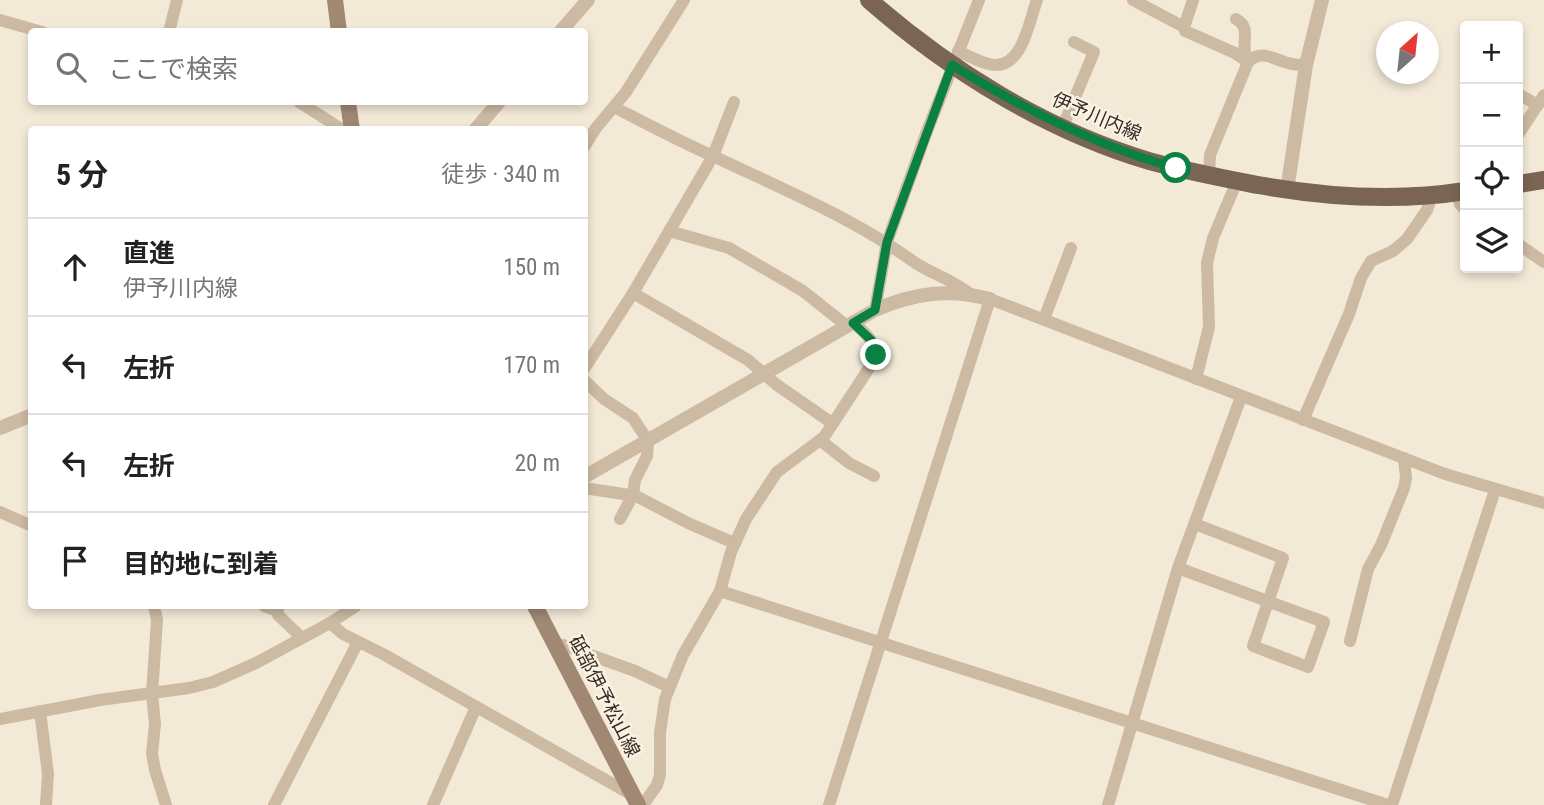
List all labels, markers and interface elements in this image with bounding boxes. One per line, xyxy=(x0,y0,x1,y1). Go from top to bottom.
north arrow xyxy=(1376,21,1439,84)
map controls xyxy=(1460,21,1523,273)
button: + xyxy=(1460,21,1523,84)
search box xyxy=(28,28,588,105)
icon: search xyxy=(52,48,90,86)
text: ここで検索 xyxy=(108,54,238,84)
button: − xyxy=(1460,84,1523,147)
street label: 伊予川内線 xyxy=(1049,87,1145,146)
button: locate xyxy=(1460,147,1523,210)
route start xyxy=(1160,152,1191,183)
text: 5 分 xyxy=(56,157,108,192)
text: 徒歩 · 340 m xyxy=(441,161,560,188)
button: layers xyxy=(1460,210,1523,273)
text: 直進 xyxy=(123,238,175,268)
icon: ahead xyxy=(56,248,94,286)
text: 150 m xyxy=(503,254,560,281)
text: 伊予川内線 xyxy=(123,275,238,302)
route end xyxy=(860,339,891,370)
icon: left xyxy=(56,346,94,384)
text: 170 m xyxy=(503,352,560,379)
text: 左折 xyxy=(123,353,175,383)
icon: left xyxy=(56,444,94,482)
text: 20 m xyxy=(515,450,560,477)
text: 左折 xyxy=(123,451,175,481)
icon: arrive xyxy=(56,542,94,580)
text: 目的地に到着 xyxy=(123,549,279,579)
street label: 砥部伊予松山線 xyxy=(564,632,645,761)

